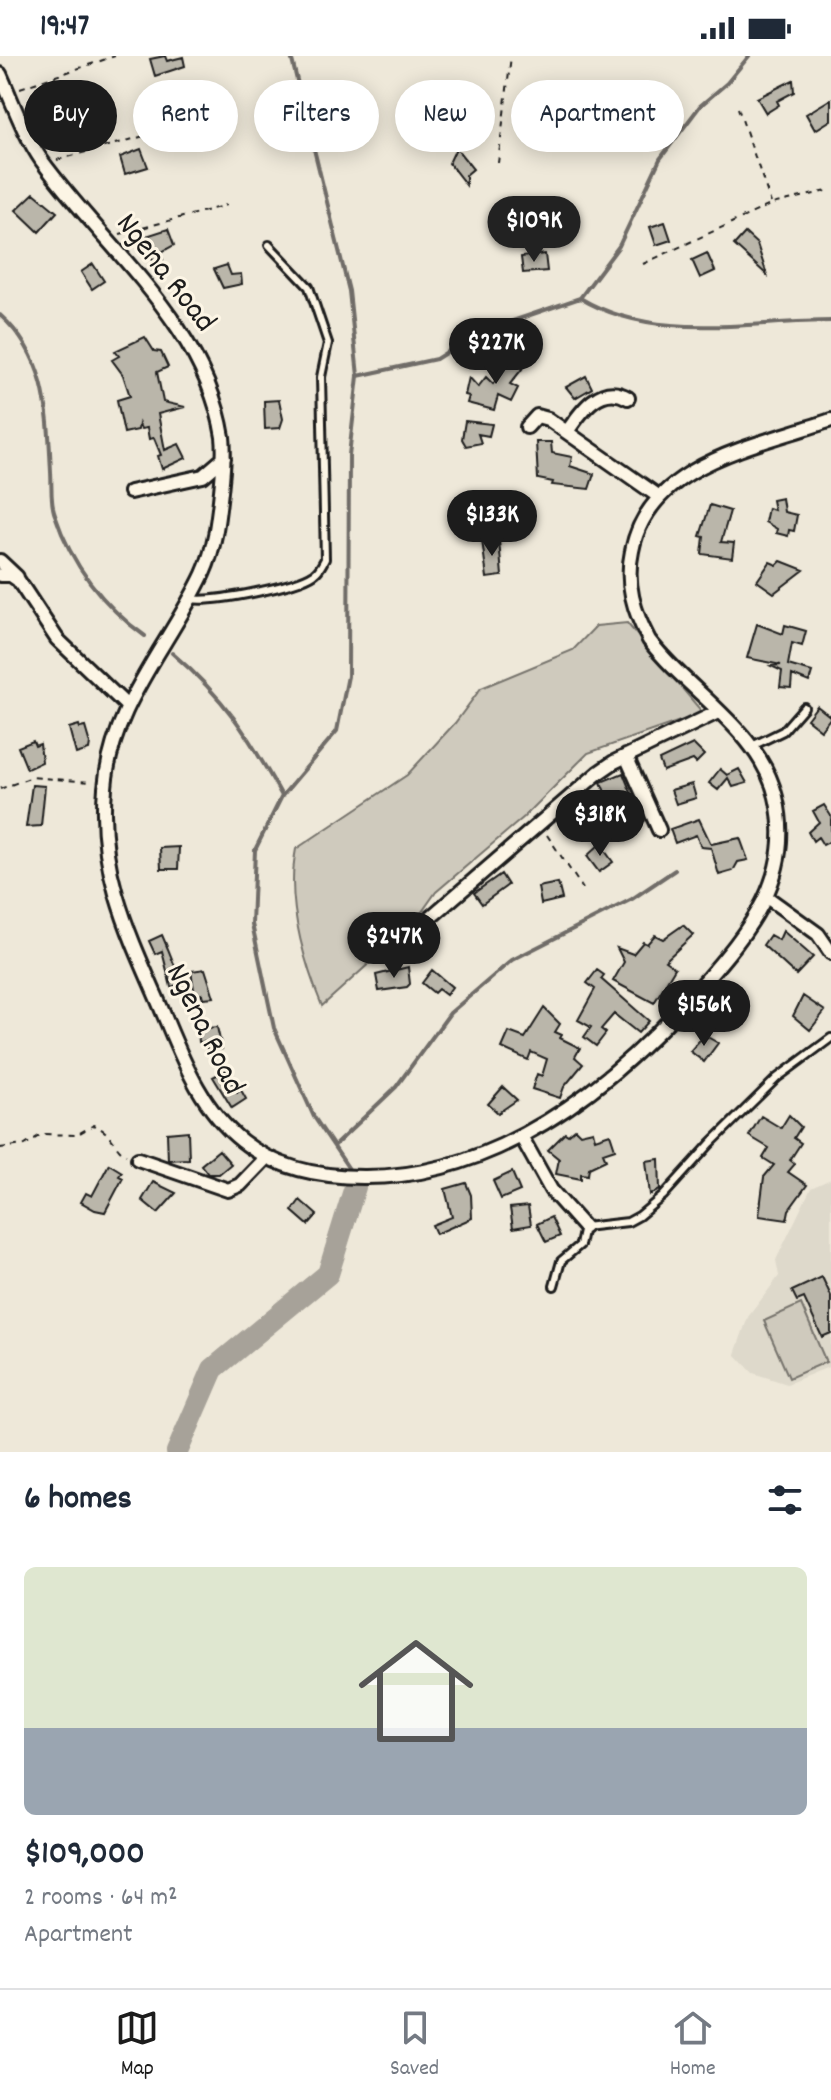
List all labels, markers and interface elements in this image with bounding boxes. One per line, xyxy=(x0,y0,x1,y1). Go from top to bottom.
text: 19:47 xyxy=(40,7,89,50)
chip: Buy xyxy=(24,80,117,152)
chip: Rent xyxy=(133,80,238,152)
chip: Filters xyxy=(254,80,379,152)
chip: New xyxy=(395,80,495,152)
chip: Apartment xyxy=(511,80,684,152)
pin: $109K xyxy=(478,196,590,264)
text: $109K xyxy=(506,203,562,240)
street label: Ngena Road xyxy=(103,204,225,344)
pin: $227K xyxy=(440,318,552,386)
text: $227K xyxy=(467,325,525,362)
pin: $133K xyxy=(436,490,548,558)
text: $133K xyxy=(465,497,519,534)
pin: $318K xyxy=(544,790,656,858)
text: $318K xyxy=(574,797,626,834)
pin: $247K xyxy=(338,912,450,980)
text: $247K xyxy=(365,919,423,956)
street label: Ngena Road xyxy=(151,957,255,1103)
pin: $156K xyxy=(648,980,760,1048)
text: $156K xyxy=(676,987,732,1024)
text: 6 homes xyxy=(24,1476,132,1525)
icon: filters xyxy=(763,1478,807,1522)
icon: home xyxy=(344,1619,488,1763)
text: $109,000 xyxy=(24,1831,145,1880)
text: 2 rooms · 64 m² xyxy=(24,1880,178,1917)
text: Apartment xyxy=(24,1917,133,1954)
tab: Map xyxy=(115,2006,159,2085)
tab: Saved xyxy=(390,2006,439,2085)
tab: Home xyxy=(670,2006,716,2085)

